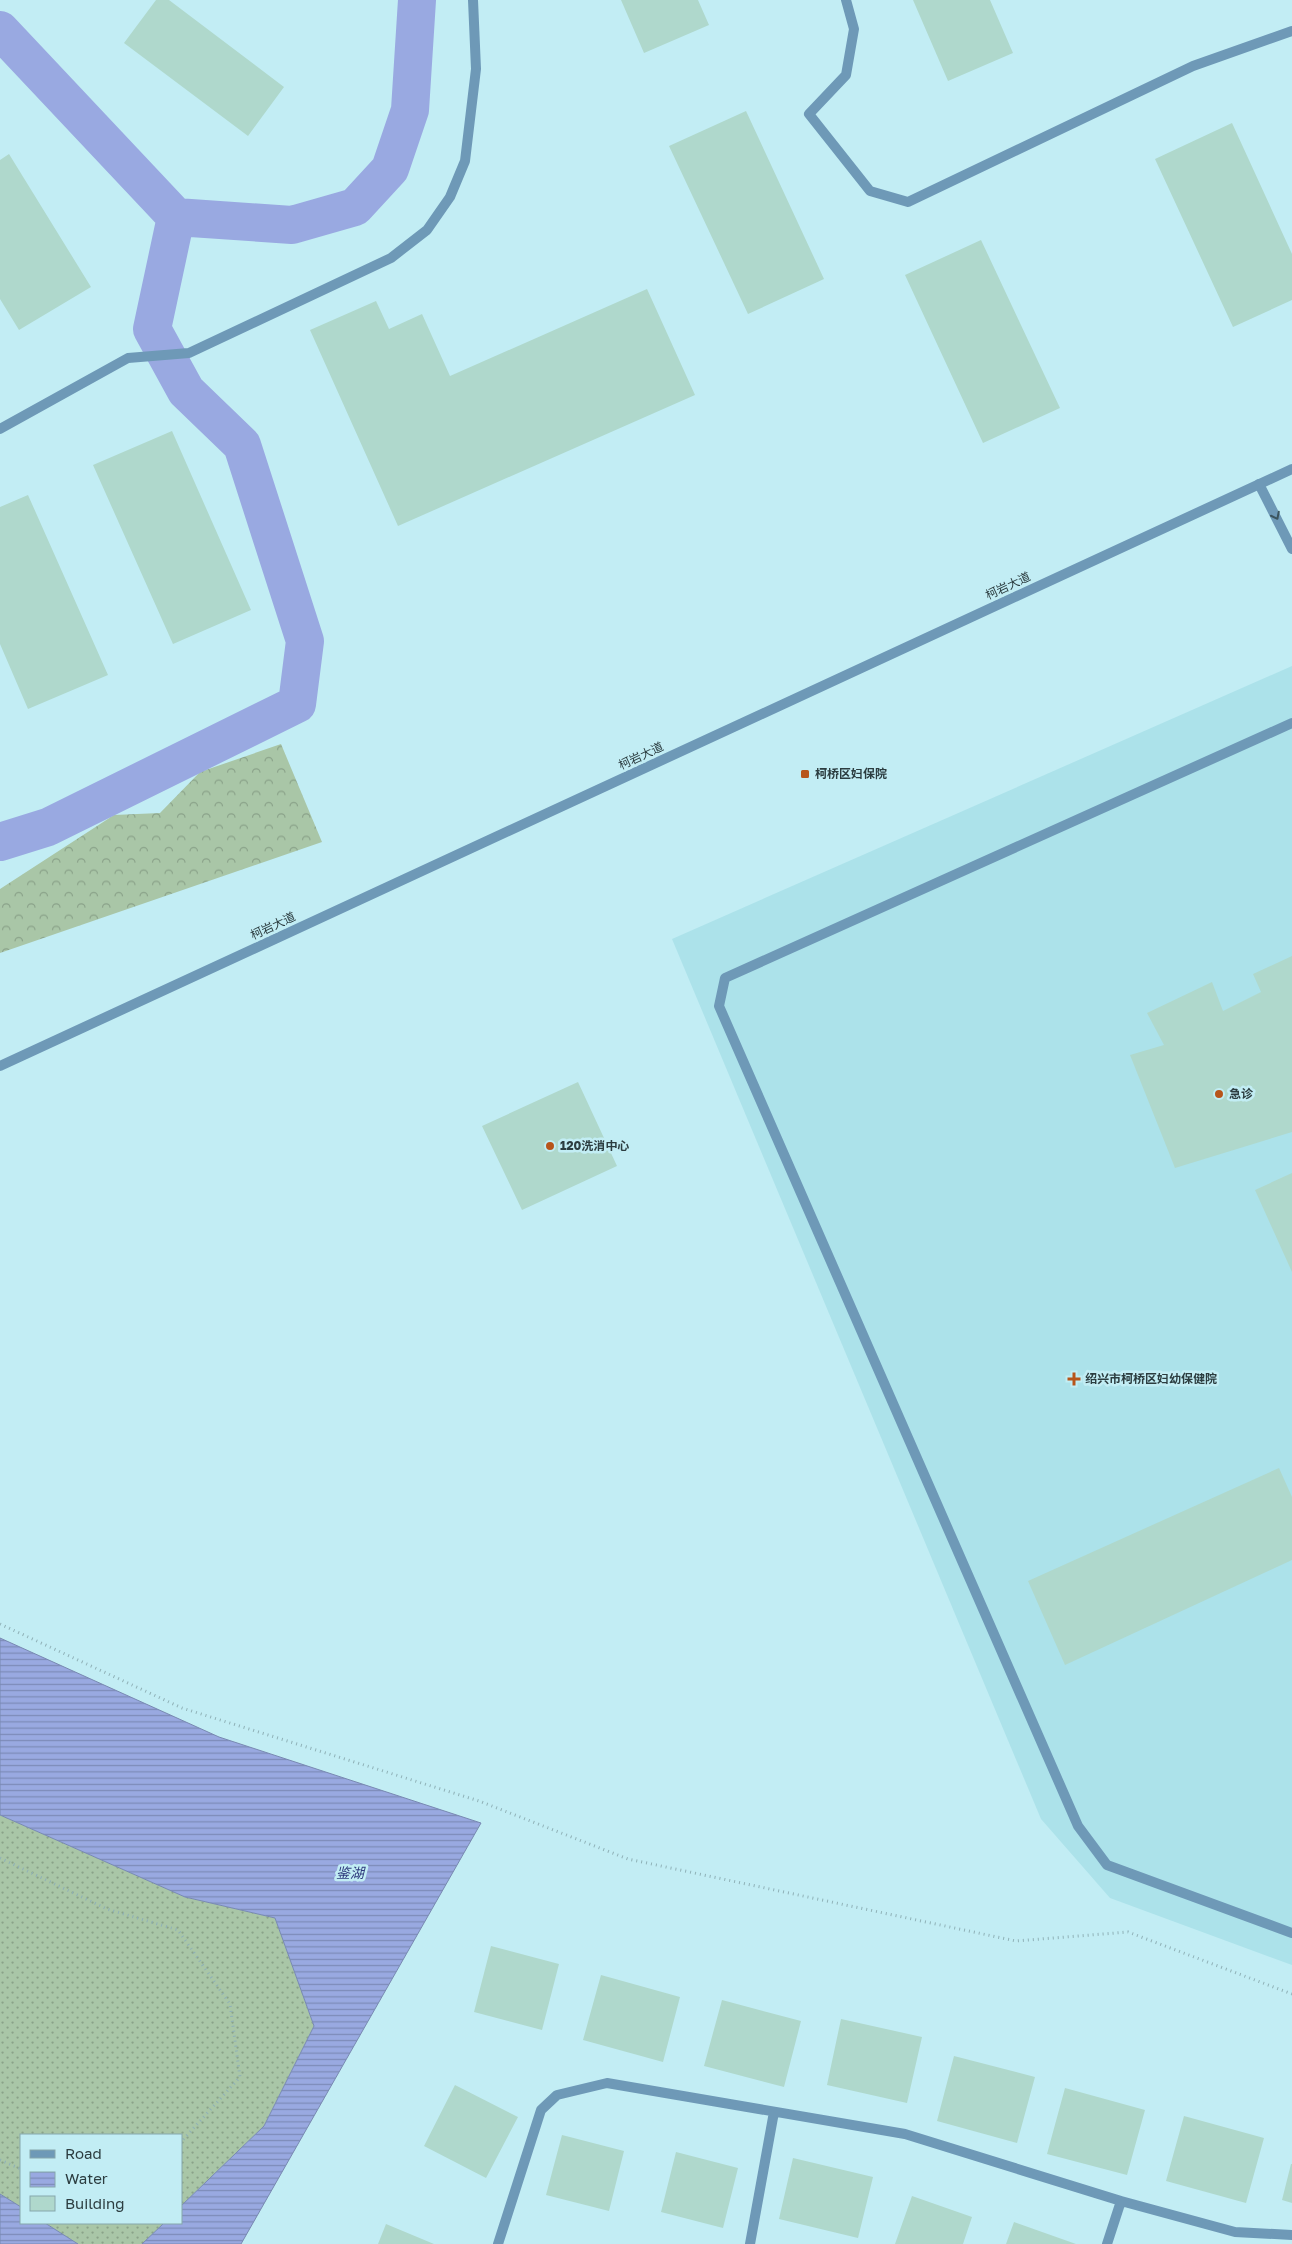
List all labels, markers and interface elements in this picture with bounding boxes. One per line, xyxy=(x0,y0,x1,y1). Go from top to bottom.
one-way arrow xyxy=(1270,511,1280,520)
street label: 柯岩大道 xyxy=(983,569,1033,602)
street label: 柯岩大道 xyxy=(616,739,666,772)
place label: 柯桥区妇保院 xyxy=(815,766,887,781)
marker: 柯桥区妇保院 xyxy=(799,768,811,780)
street label: 柯岩大道 xyxy=(248,909,298,942)
place label: 急诊 xyxy=(1229,1086,1254,1101)
marker: 急诊 xyxy=(1213,1088,1225,1100)
place label: 120洗消中心 xyxy=(560,1138,629,1153)
marker: 120洗消中心 xyxy=(544,1140,556,1152)
place label: 绍兴市柯桥区妇幼保健院 xyxy=(1085,1371,1217,1386)
marker: 绍兴市柯桥区妇幼保健院 xyxy=(1067,1372,1081,1386)
water label: 鉴湖 xyxy=(336,1864,366,1881)
legend xyxy=(20,2134,182,2224)
text: Road xyxy=(65,2144,102,2162)
text: Water xyxy=(65,2169,108,2187)
text: Building xyxy=(65,2194,125,2212)

